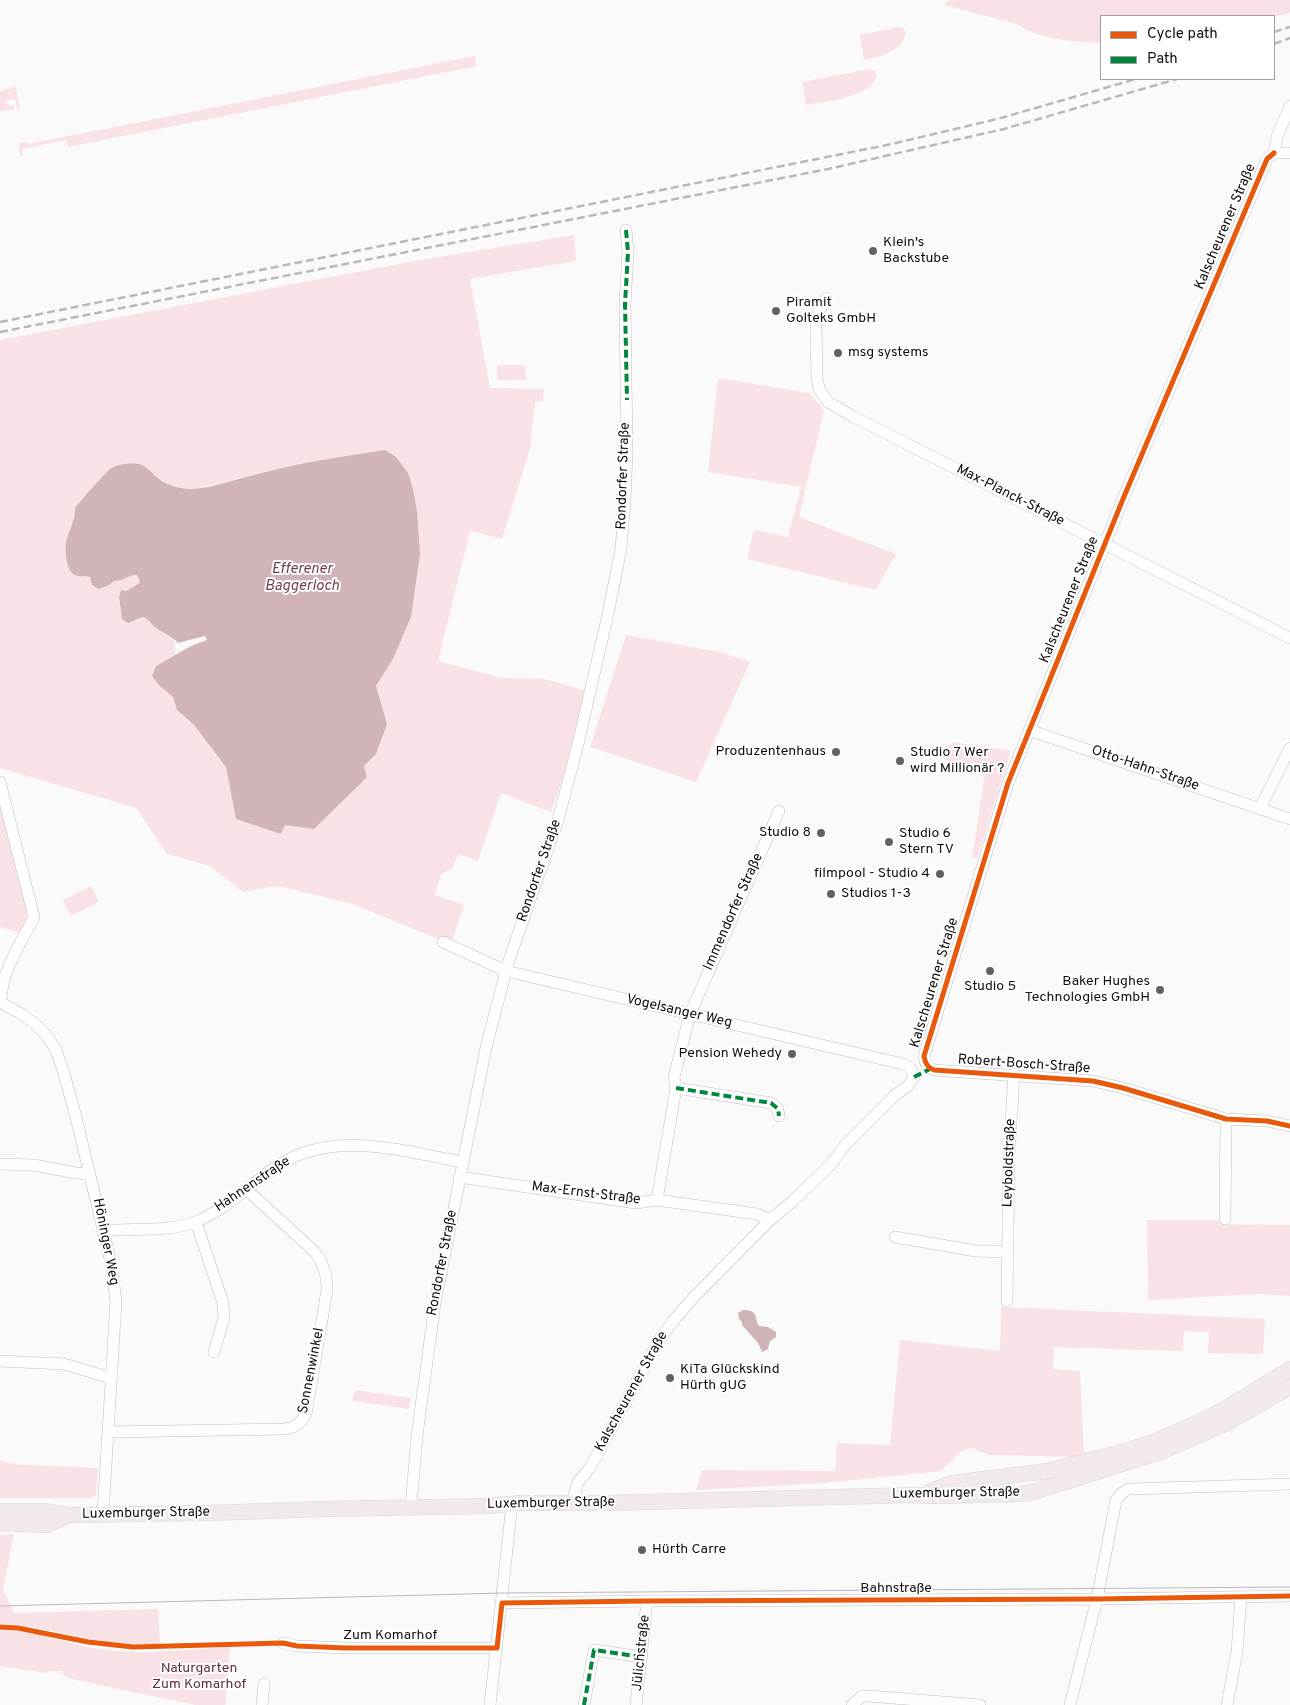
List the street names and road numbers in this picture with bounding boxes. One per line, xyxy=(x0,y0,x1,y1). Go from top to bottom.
street label: Kalscheurener Straße xyxy=(1192,162,1260,292)
street label: Rondorfer Straße xyxy=(614,422,634,530)
street label: Max-Planck-Straße xyxy=(953,461,1067,531)
street label: Kalscheurener Straße xyxy=(1037,534,1103,666)
street label: Otto-Hahn-Straße xyxy=(1089,743,1201,795)
street label: Rondorfer Straße xyxy=(515,817,565,925)
street label: Immendorfer Straße xyxy=(701,851,767,973)
street label: Kalscheurener Straße xyxy=(907,916,963,1050)
street label: Vogelsanger Weg xyxy=(624,992,734,1032)
street label: Robert-Bosch-Straße xyxy=(957,1052,1091,1078)
street label: Leyboldstraße xyxy=(1000,1118,1020,1208)
street label: Hahnenstraße xyxy=(212,1154,294,1216)
street label: Max-Ernst-Straße xyxy=(531,1179,641,1209)
street label: Höninger Weg xyxy=(88,1197,122,1287)
street label: Rondorfer Straße xyxy=(425,1209,461,1317)
street label: Sonnenwinkel xyxy=(295,1327,329,1415)
street label: Kalscheurener Straße xyxy=(592,1329,672,1455)
street label: Luxemburger Straße xyxy=(892,1484,1020,1504)
street label: Luxemburger Straße xyxy=(487,1494,615,1514)
street label: Luxemburger Straße xyxy=(82,1504,210,1524)
street label: Bahnstraße xyxy=(860,1581,932,1597)
street label: Jülichstraße xyxy=(630,1614,654,1692)
street label: Zum Komarhof xyxy=(343,1628,437,1644)

